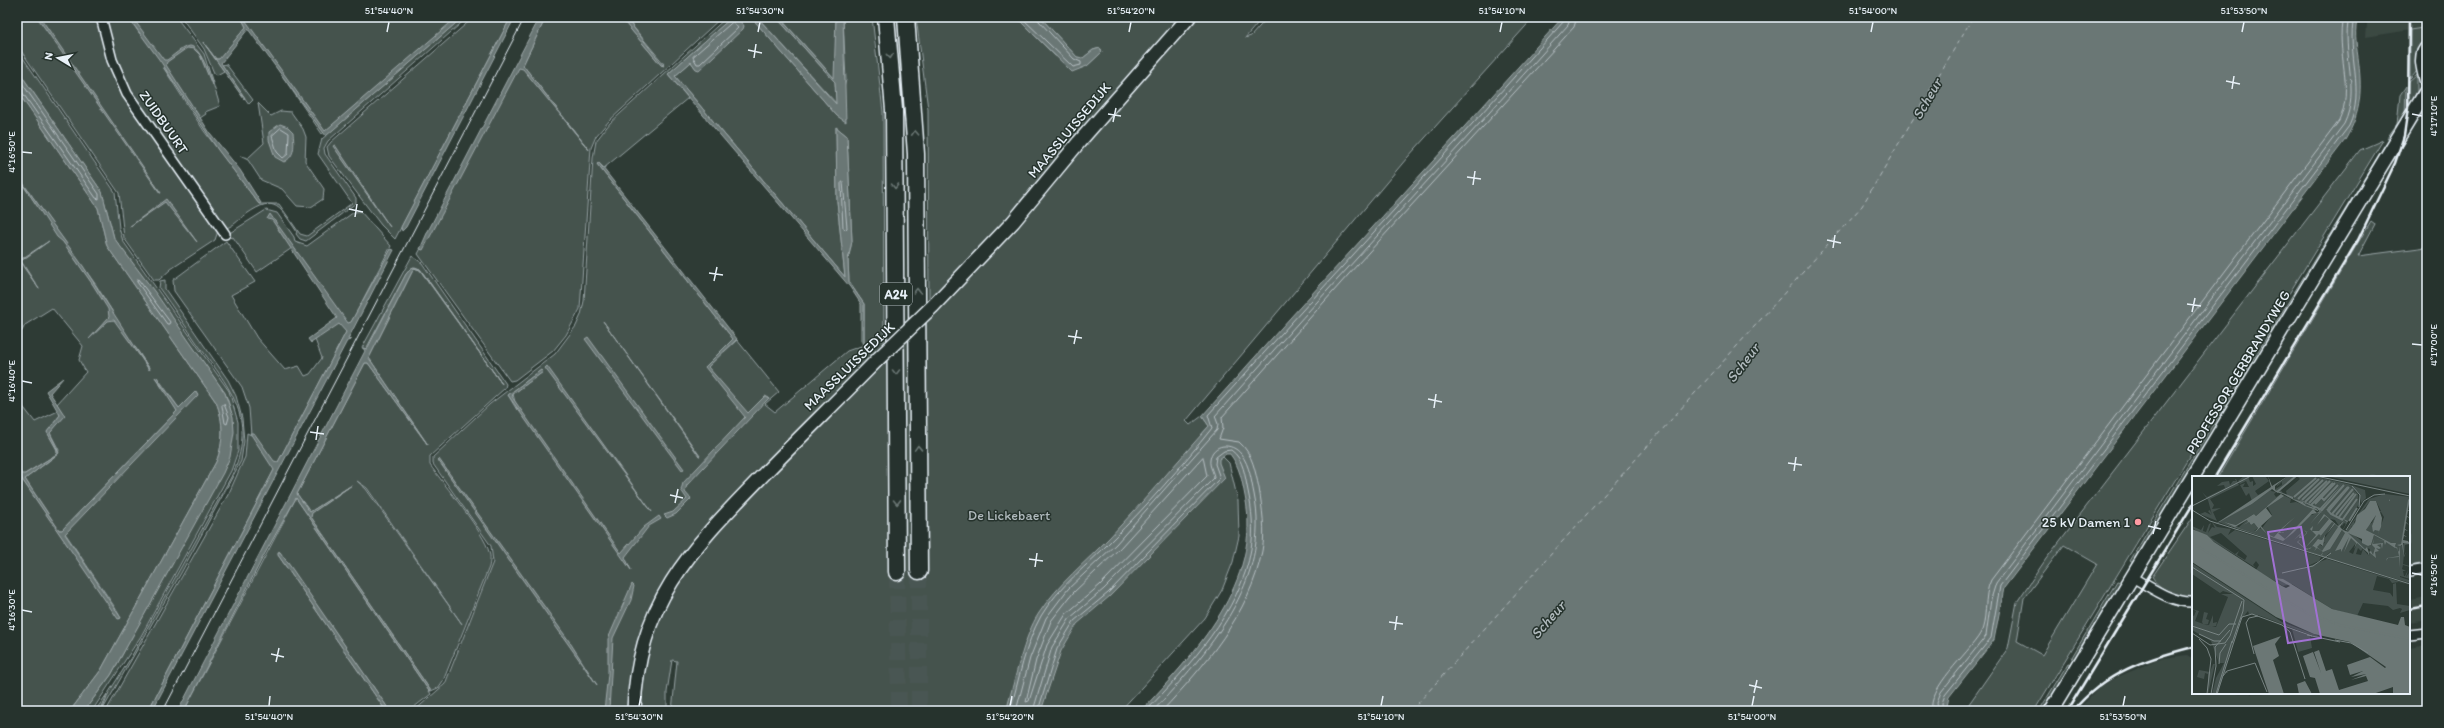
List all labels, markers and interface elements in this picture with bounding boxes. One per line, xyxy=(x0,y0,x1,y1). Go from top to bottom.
text: 51°54'40"N xyxy=(365,4,414,17)
text: 51°54'30"N xyxy=(736,4,784,17)
text: 51°54'20"N xyxy=(1107,4,1155,17)
text: 51°54'10"N xyxy=(1478,4,1526,17)
text: 51°54'00"N xyxy=(1849,4,1898,17)
text: 51°53'50"N xyxy=(2220,4,2268,17)
north arrow xyxy=(38,38,78,78)
text: N xyxy=(42,52,56,61)
one-way arrow xyxy=(885,53,894,59)
water label: Scheur xyxy=(1908,73,1947,123)
street label: MAASSLUISSEDIJK xyxy=(1024,79,1114,182)
street label: ZUIDBUURT xyxy=(135,87,192,158)
text: 4°17'10"E xyxy=(2427,95,2440,136)
one-way arrow xyxy=(911,130,919,136)
text: 4°16'50"E xyxy=(5,131,18,173)
one-way arrow xyxy=(891,183,899,189)
road number: A24 xyxy=(880,283,912,305)
street label: PROFESSOR GERBRANDYWEG xyxy=(2183,287,2294,457)
one-way arrow xyxy=(913,288,921,294)
street label: MAASSLUISSEDIJK xyxy=(800,319,898,414)
text: 4°17'00"E xyxy=(2427,324,2440,366)
water label: Scheur xyxy=(1722,338,1765,386)
text: 4°16'40"E xyxy=(5,359,18,402)
one-way arrow xyxy=(892,369,900,375)
one-way arrow xyxy=(913,445,922,452)
inset map xyxy=(2192,476,2410,694)
one-way arrow xyxy=(893,499,901,505)
park label: De Lickebaert xyxy=(968,507,1050,524)
place label: 25 kV Damen 1 xyxy=(2042,514,2130,531)
marker: 25 kV Damen 1 xyxy=(2133,517,2143,527)
text: 4°16'50"E xyxy=(2427,554,2440,596)
text: 4°16'30"E xyxy=(5,589,18,631)
water label: Scheur xyxy=(1527,596,1571,643)
text: 51°54'40"N xyxy=(245,710,294,723)
text: 51°54'30"N xyxy=(615,710,663,723)
text: 51°54'20"N xyxy=(986,710,1034,723)
text: 51°54'10"N xyxy=(1357,710,1405,723)
text: 51°54'00"N xyxy=(1728,710,1777,723)
text: 51°53'50"N xyxy=(2099,710,2147,723)

